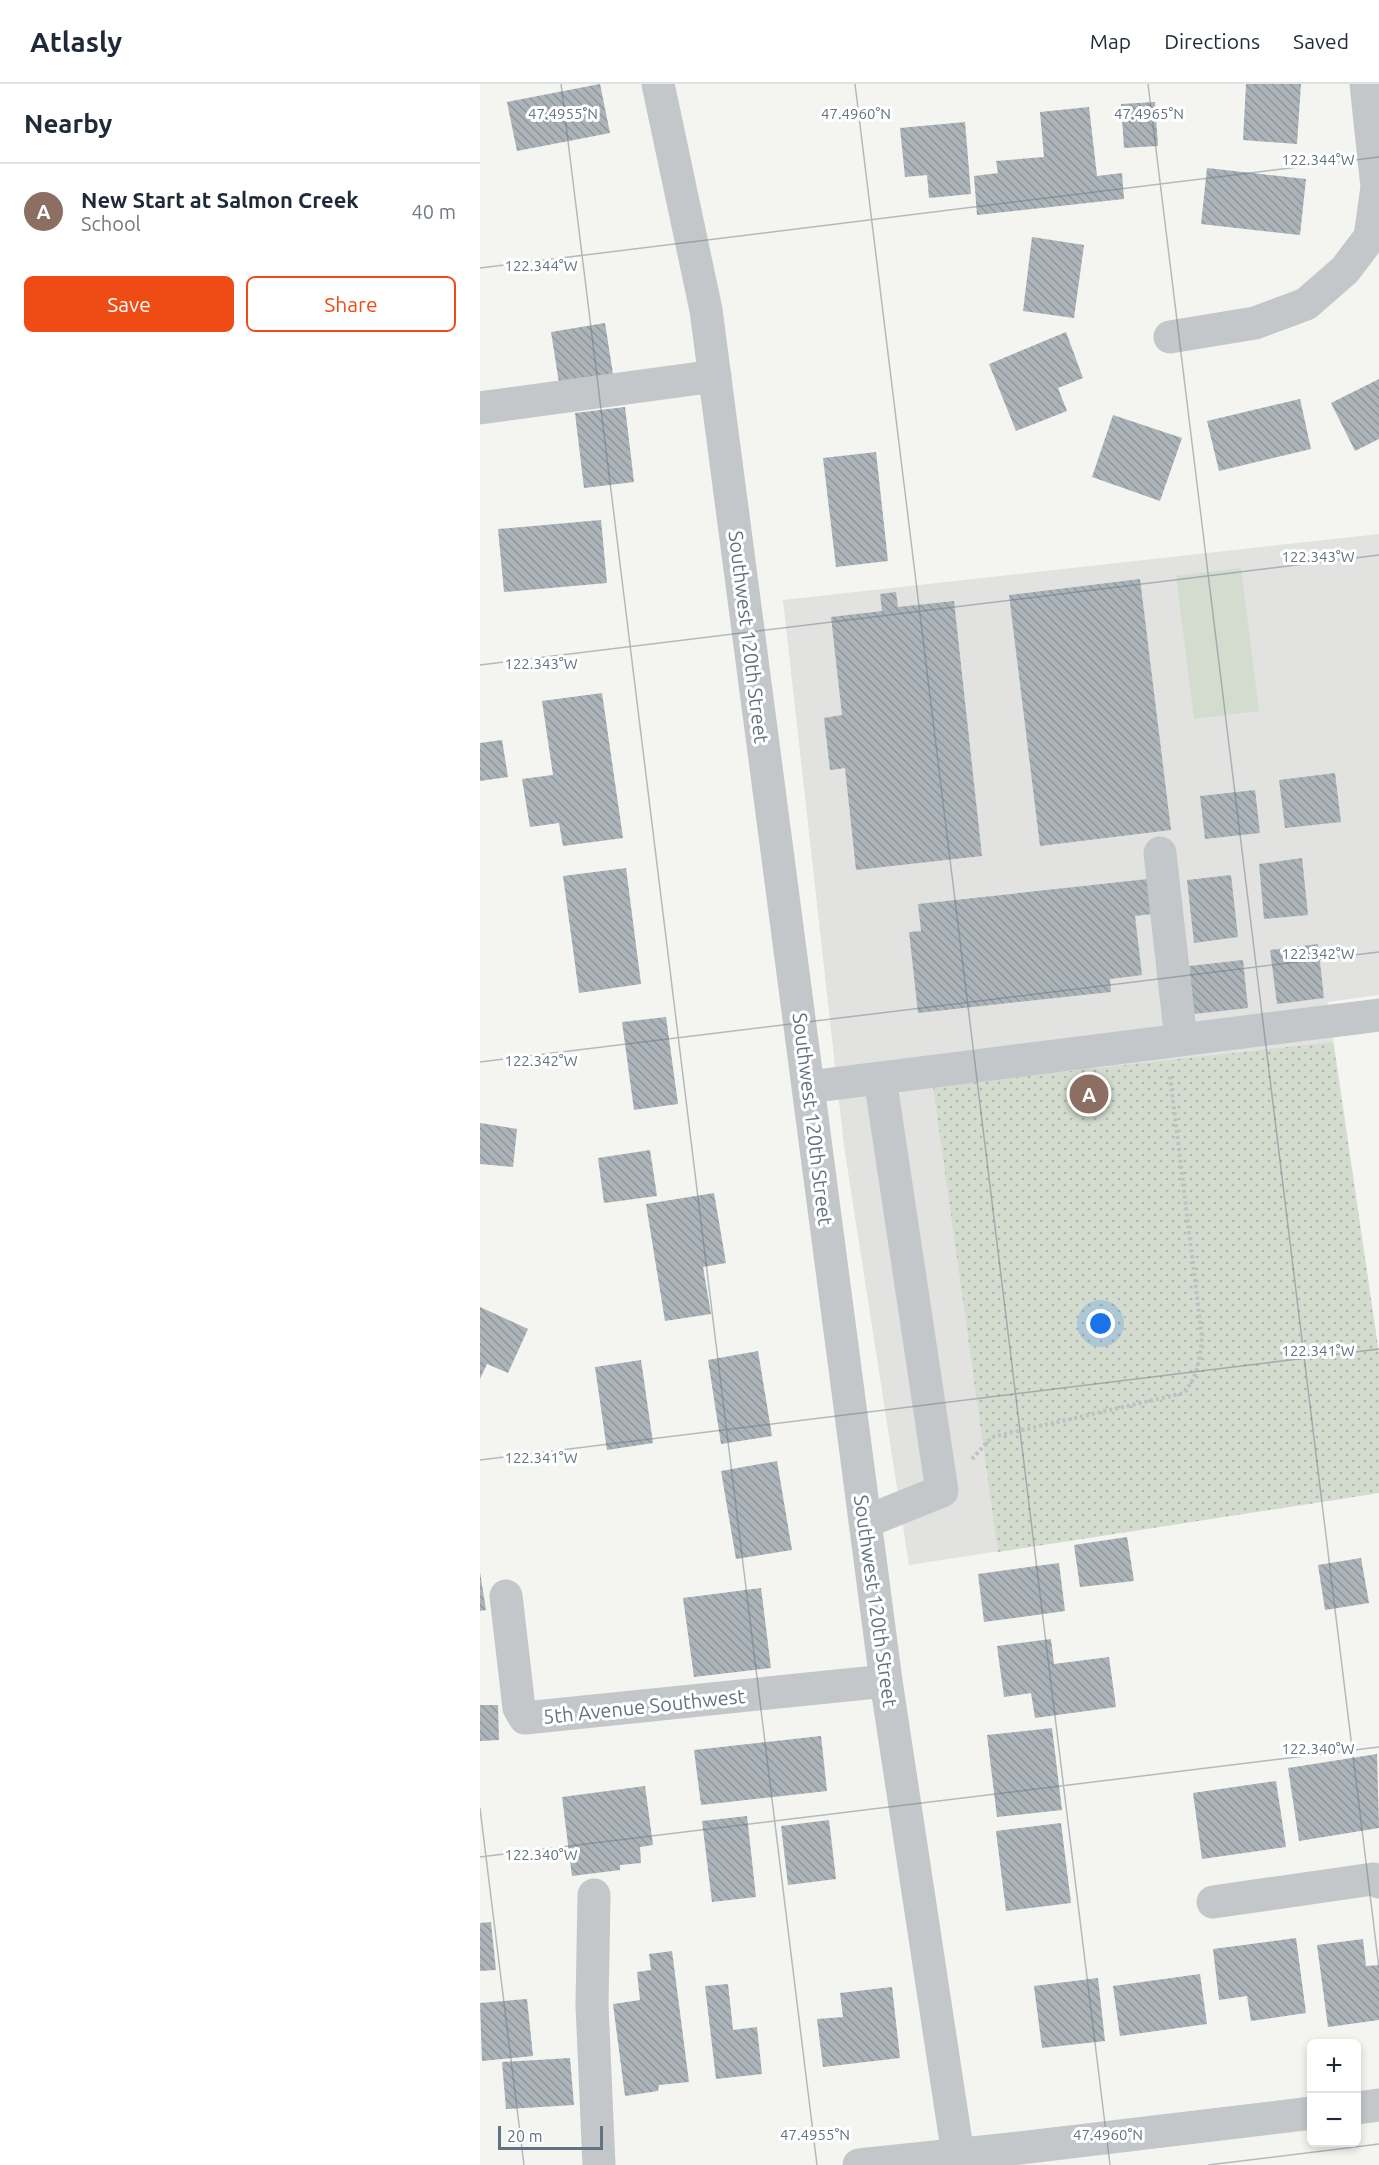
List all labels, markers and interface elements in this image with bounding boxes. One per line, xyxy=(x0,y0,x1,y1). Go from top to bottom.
text: Atlasly xyxy=(30,26,122,57)
text: Map xyxy=(1090,29,1131,53)
text: Directions xyxy=(1164,29,1260,53)
text: Saved xyxy=(1293,29,1349,53)
text: 47.4955°N xyxy=(528,105,598,122)
text: 47.4960°N xyxy=(821,105,891,122)
text: 47.4965°N xyxy=(1114,105,1184,122)
text: Nearby xyxy=(24,109,112,138)
text: 122.344°W xyxy=(1281,151,1355,168)
text: New Start at Salmon Creek xyxy=(81,187,359,212)
text: A xyxy=(36,200,51,223)
text: 40 m xyxy=(412,200,456,223)
text: School xyxy=(81,212,141,235)
text: 122.344°W xyxy=(504,257,578,274)
button: Save xyxy=(24,276,234,332)
button: Share xyxy=(246,276,456,332)
street label: Southwest 120th Street xyxy=(725,529,773,745)
text: 122.343°W xyxy=(1281,548,1355,565)
text: 122.343°W xyxy=(504,655,578,672)
text: 122.342°W xyxy=(1281,945,1355,962)
street label: Southwest 120th Street xyxy=(789,1011,837,1227)
text: 122.342°W xyxy=(504,1052,578,1069)
pin: A xyxy=(1070,1072,1108,1116)
your location xyxy=(1086,1309,1115,1338)
text: 122.341°W xyxy=(1281,1342,1355,1359)
text: 122.341°W xyxy=(504,1449,578,1466)
street label: Southwest 120th Street xyxy=(850,1493,902,1709)
street label: 5th Avenue Southwest xyxy=(542,1684,746,1728)
text: 122.340°W xyxy=(1281,1740,1355,1757)
text: 122.340°W xyxy=(504,1846,578,1863)
map controls xyxy=(1307,2039,1361,2147)
button: + xyxy=(1307,2039,1361,2093)
button: − xyxy=(1307,2093,1361,2147)
scale bar xyxy=(498,2123,603,2150)
text: 47.4955°N xyxy=(780,2126,850,2143)
text: 47.4960°N xyxy=(1073,2126,1143,2143)
text: 20 m xyxy=(507,2127,543,2145)

